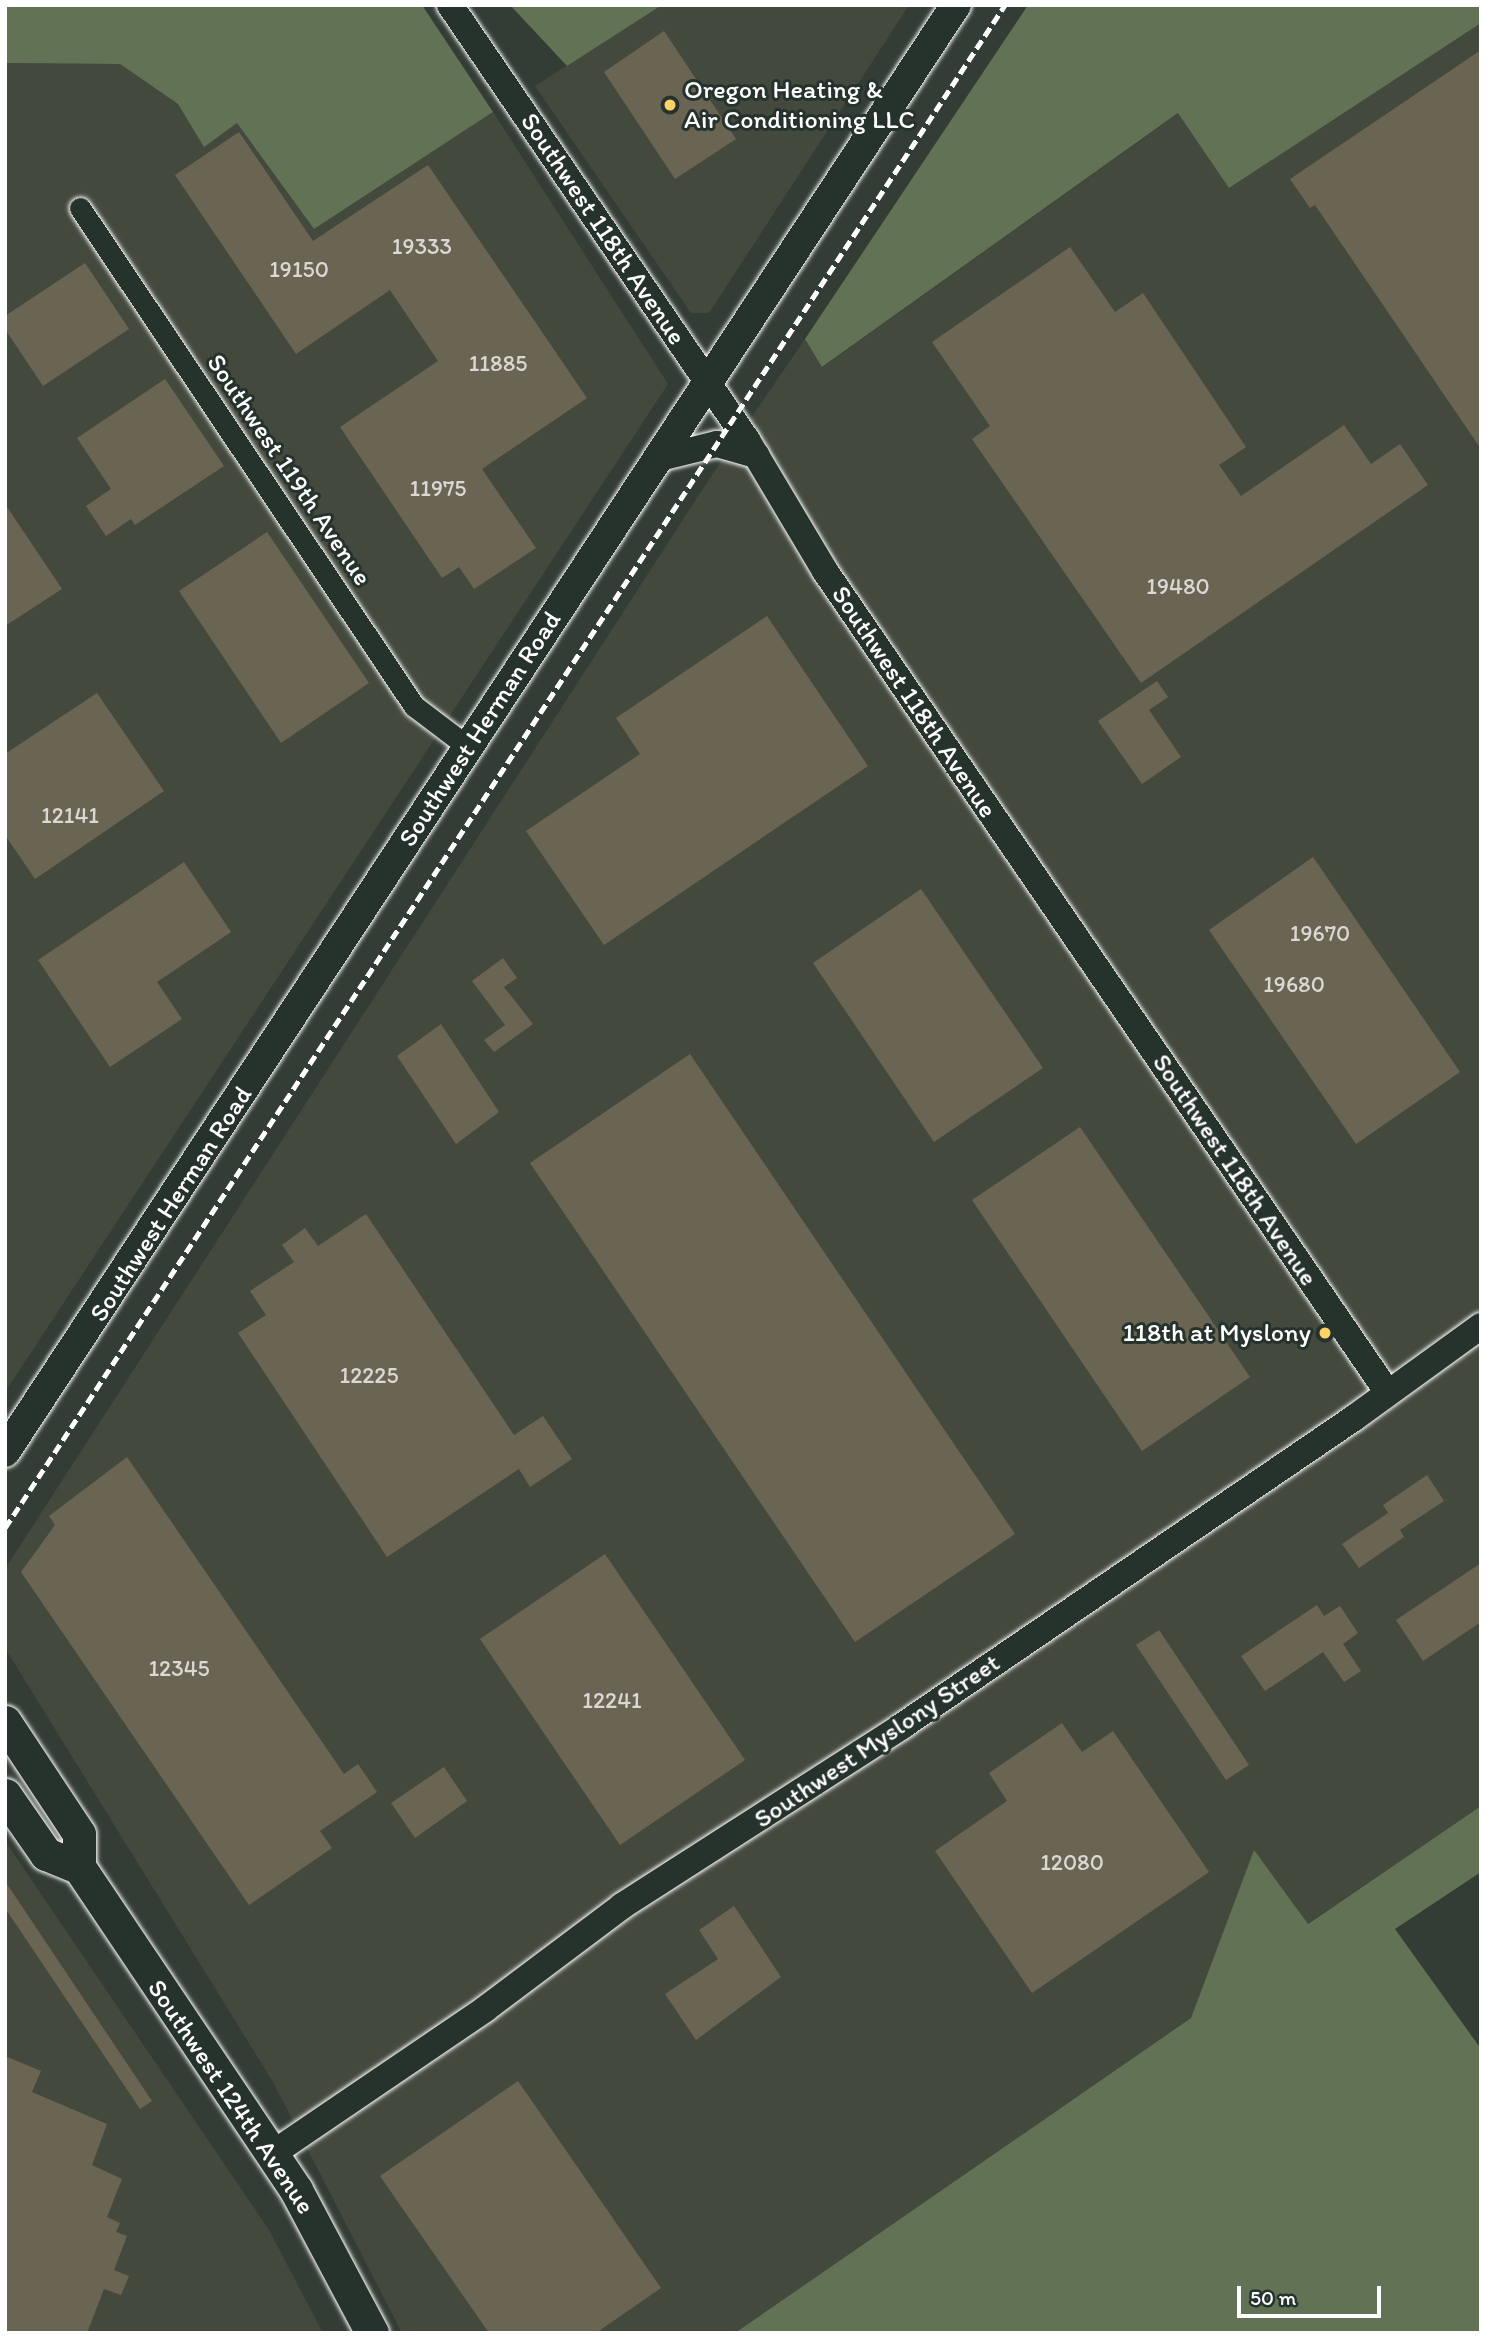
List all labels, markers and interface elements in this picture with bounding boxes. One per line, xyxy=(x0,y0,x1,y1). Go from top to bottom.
place label: Oregon Heating & Air Conditioning LLC xyxy=(684,74,916,136)
marker: Oregon Heating & Air Conditioning LLC xyxy=(662,97,678,113)
street label: Southwest 118th Avenue xyxy=(514,108,692,350)
house number: 19333 xyxy=(392,232,452,260)
house number: 19150 xyxy=(269,255,329,283)
street label: Southwest 119th Avenue xyxy=(200,349,378,591)
house number: 11885 xyxy=(469,349,527,377)
house number: 11975 xyxy=(410,474,466,502)
house number: 19480 xyxy=(1146,572,1210,600)
street label: Southwest 118th Avenue xyxy=(825,581,1003,823)
street label: Southwest Herman Road xyxy=(392,606,568,852)
house number: 12141 xyxy=(41,801,99,829)
house number: 19670 xyxy=(1290,919,1350,947)
house number: 19680 xyxy=(1263,970,1325,998)
street label: Southwest 118th Avenue xyxy=(1146,1049,1324,1291)
street label: Southwest Herman Road xyxy=(83,1081,259,1327)
place label: 118th at Myslony xyxy=(1123,1317,1311,1349)
marker: 118th at Myslony xyxy=(1317,1325,1333,1341)
house number: 12225 xyxy=(339,1361,399,1389)
street label: Southwest Myslony Street xyxy=(749,1647,1005,1835)
house number: 12345 xyxy=(148,1654,210,1682)
house number: 12241 xyxy=(582,1686,642,1714)
house number: 12080 xyxy=(1040,1848,1104,1876)
street label: Southwest 124th Avenue xyxy=(141,1975,321,2219)
scale bar xyxy=(1241,2272,1384,2316)
text: 50 m xyxy=(1250,2285,1296,2310)

